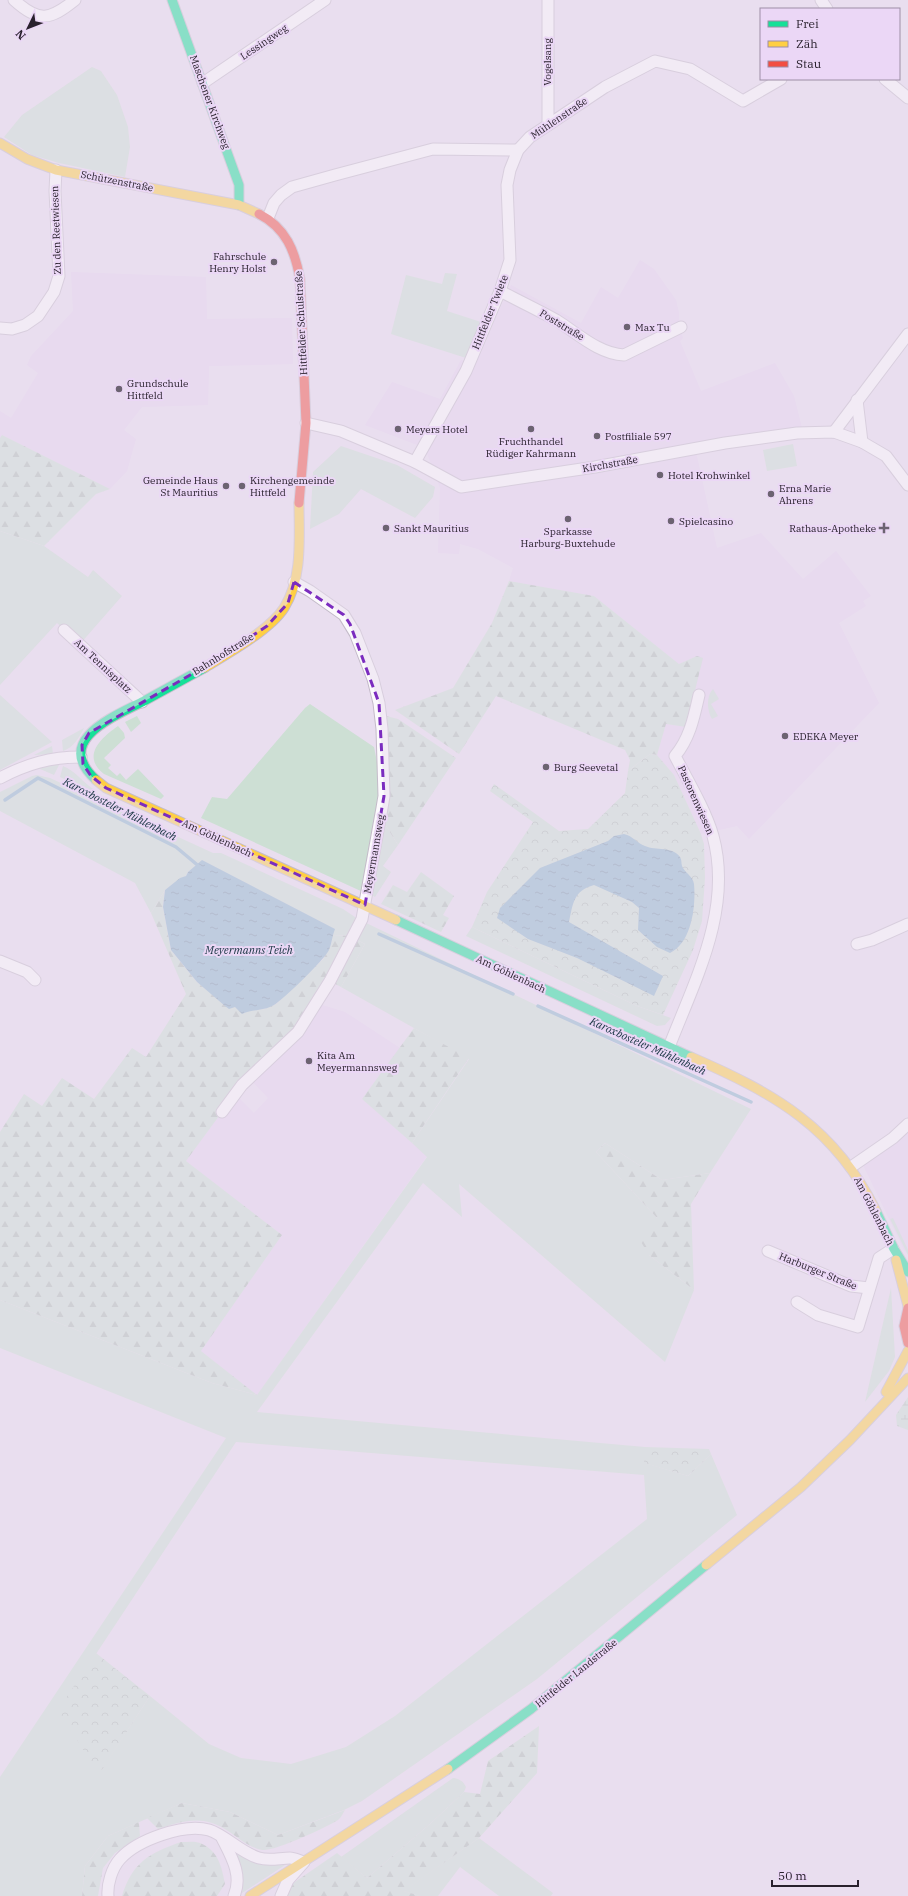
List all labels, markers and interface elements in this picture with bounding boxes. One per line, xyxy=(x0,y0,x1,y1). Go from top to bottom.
north arrow xyxy=(8,8,48,48)
legend xyxy=(760,8,900,80)
text: Frei xyxy=(796,16,819,31)
street label: Lessingweg xyxy=(238,21,291,63)
text: N xyxy=(12,27,29,43)
text: Zäh xyxy=(796,36,818,51)
street label: Vogelsang xyxy=(541,38,554,86)
street label: Maschener Kirchweg xyxy=(187,53,233,151)
text: Stau xyxy=(796,56,822,71)
street label: Mühlenstraße xyxy=(528,94,590,142)
street label: Schützenstraße xyxy=(80,168,154,194)
street label: Zu den Reetwiesen xyxy=(48,185,64,275)
place label: Fahrschule Henry Holst xyxy=(209,250,266,275)
marker: Fahrschule Henry Holst xyxy=(269,257,279,267)
street label: Hittfelder Schulstraße xyxy=(292,271,310,375)
street label: Hittfelder Twiete xyxy=(469,273,511,351)
street label: Poststraße xyxy=(537,307,587,343)
place label: Max Tu xyxy=(635,321,670,334)
marker: Max Tu xyxy=(622,322,632,332)
place label: Grundschule Hittfeld xyxy=(127,377,188,402)
marker: Grundschule Hittfeld xyxy=(114,384,124,394)
place label: Meyers Hotel xyxy=(406,423,468,436)
marker: Meyers Hotel xyxy=(393,424,403,434)
marker: Fruchthandel Rüdiger Kahrmann xyxy=(526,424,536,434)
place label: Postfiliale 597 xyxy=(605,430,672,443)
marker: Postfiliale 597 xyxy=(592,431,602,441)
place label: Fruchthandel Rüdiger Kahrmann xyxy=(486,435,577,460)
street label: Kirchstraße xyxy=(581,453,639,475)
place label: Hotel Krohwinkel xyxy=(668,469,750,482)
marker: Hotel Krohwinkel xyxy=(655,470,665,480)
place label: Gemeinde Haus St Mauritius xyxy=(143,474,218,499)
place label: Kirchengemeinde Hittfeld xyxy=(250,474,334,499)
marker: Gemeinde Haus St Mauritius xyxy=(221,481,231,491)
marker: Kirchengemeinde Hittfeld xyxy=(237,481,247,491)
place label: Erna Marie Ahrens xyxy=(779,482,831,507)
marker: Erna Marie Ahrens xyxy=(766,489,776,499)
marker: Sparkasse Harburg-Buxtehude xyxy=(563,514,573,524)
place label: Spielcasino xyxy=(679,515,733,528)
marker: Spielcasino xyxy=(666,516,676,526)
place label: Sankt Mauritius xyxy=(394,522,469,535)
place label: Rathaus-Apotheke xyxy=(789,522,876,535)
marker: Sankt Mauritius xyxy=(381,523,391,533)
marker: Rathaus-Apotheke xyxy=(879,523,889,533)
place label: Sparkasse Harburg-Buxtehude xyxy=(521,525,615,550)
street label: Bahnhofstraße xyxy=(190,630,256,678)
street label: Am Tennisplatz xyxy=(71,636,135,696)
place label: EDEKA Meyer xyxy=(793,730,859,743)
marker: EDEKA Meyer xyxy=(780,731,790,741)
place label: Burg Seevetal xyxy=(554,761,618,774)
marker: Burg Seevetal xyxy=(541,762,551,772)
street label: Pastorenwiesen xyxy=(675,763,717,837)
water label: Karoxbosteler Mühlenbach xyxy=(60,774,179,844)
street label: Meyermannsweg xyxy=(361,813,387,895)
street label: Am Göhlenbach xyxy=(180,816,254,860)
water label: Meyermanns Teich xyxy=(204,943,293,957)
street label: Am Göhlenbach xyxy=(474,952,548,996)
water label: Karoxbosteler Mühlenbach xyxy=(587,1014,708,1078)
place label: Kita Am Meyermannsweg xyxy=(317,1049,398,1074)
marker: Kita Am Meyermannsweg xyxy=(304,1056,314,1066)
street label: Am Göhlenbach xyxy=(851,1174,897,1248)
street label: Harburger Straße xyxy=(777,1249,859,1293)
street label: Hittfelder Landstraße xyxy=(532,1636,620,1710)
scale bar xyxy=(772,1862,858,1888)
text: 50 m xyxy=(778,1868,807,1883)

